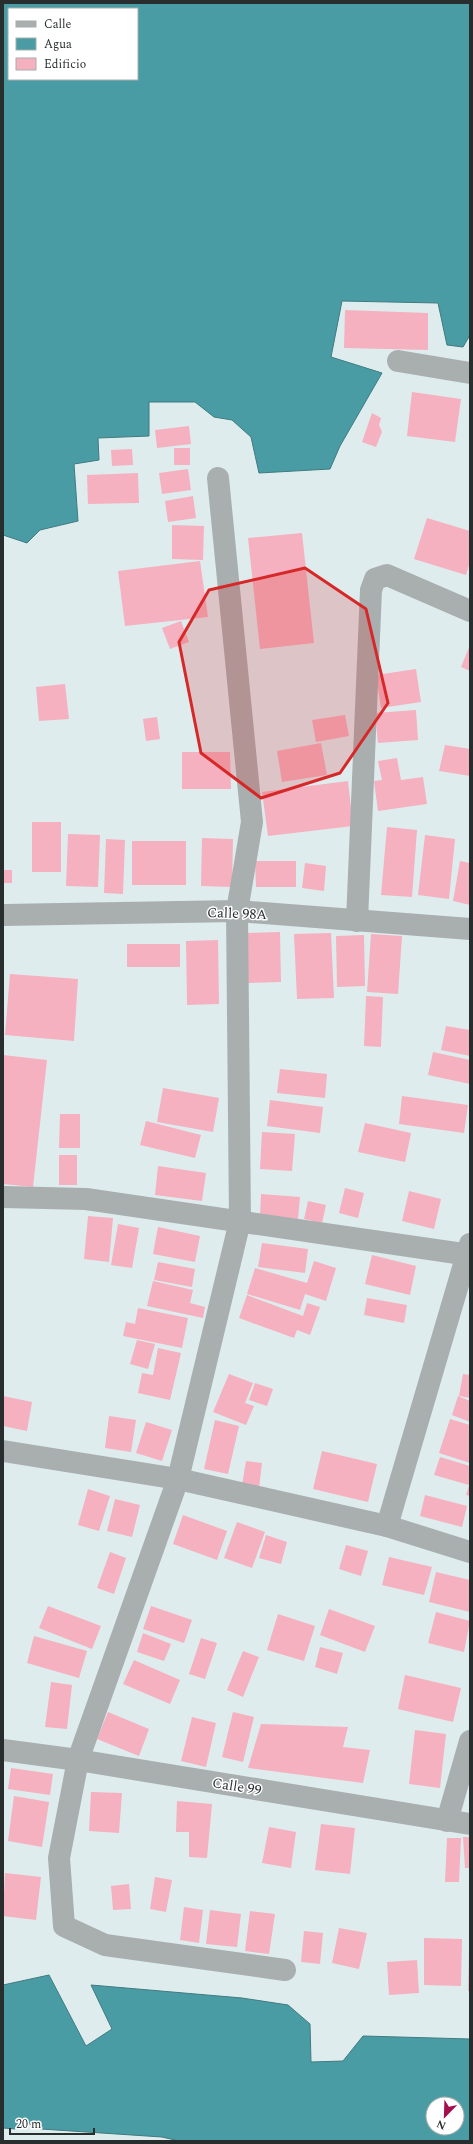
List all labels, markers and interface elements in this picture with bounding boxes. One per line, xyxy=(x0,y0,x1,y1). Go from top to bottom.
legend xyxy=(8,8,138,80)
text: Calle xyxy=(44,15,72,34)
text: Agua xyxy=(44,35,72,54)
text: Edificio xyxy=(44,55,86,74)
street label: Calle 98A xyxy=(207,902,268,925)
street label: Calle 99 xyxy=(211,1772,263,1801)
north arrow xyxy=(425,2096,465,2136)
scale bar xyxy=(10,2110,94,2136)
text: 20 m xyxy=(16,2115,41,2134)
text: N xyxy=(434,2115,449,2134)

